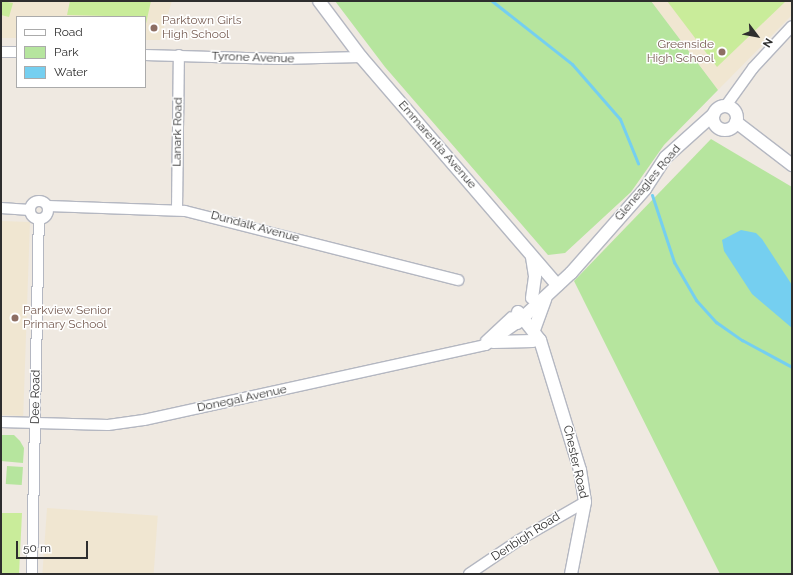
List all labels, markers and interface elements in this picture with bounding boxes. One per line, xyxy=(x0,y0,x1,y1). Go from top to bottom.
place label: Parktown Girls High School xyxy=(162,14,242,42)
legend xyxy=(16,16,146,88)
north arrow xyxy=(737,16,777,56)
marker: Parktown Girls High School xyxy=(149,23,159,33)
text: Road xyxy=(54,25,83,39)
text: N xyxy=(760,36,775,50)
place label: Greenside High School xyxy=(647,38,714,66)
text: Park xyxy=(54,45,79,59)
marker: Greenside High School xyxy=(717,47,727,57)
street label: Tyrone Avenue xyxy=(211,49,295,67)
text: Water xyxy=(54,65,88,79)
street label: Lanark Road xyxy=(170,97,186,167)
street label: Emmarentia Avenue xyxy=(395,98,479,192)
street label: Gleneagles Road xyxy=(612,142,684,224)
street label: Dundalk Avenue xyxy=(209,208,301,246)
place label: Parkview Senior Primary School xyxy=(23,304,112,332)
marker: Parkview Senior Primary School xyxy=(10,313,20,323)
street label: Dee Road xyxy=(28,370,44,424)
street label: Donegal Avenue xyxy=(195,382,289,416)
street label: Chester Road xyxy=(560,424,590,500)
street label: Denbigh Road xyxy=(489,509,563,565)
scale bar xyxy=(18,533,90,559)
text: 50 m xyxy=(23,541,51,555)

